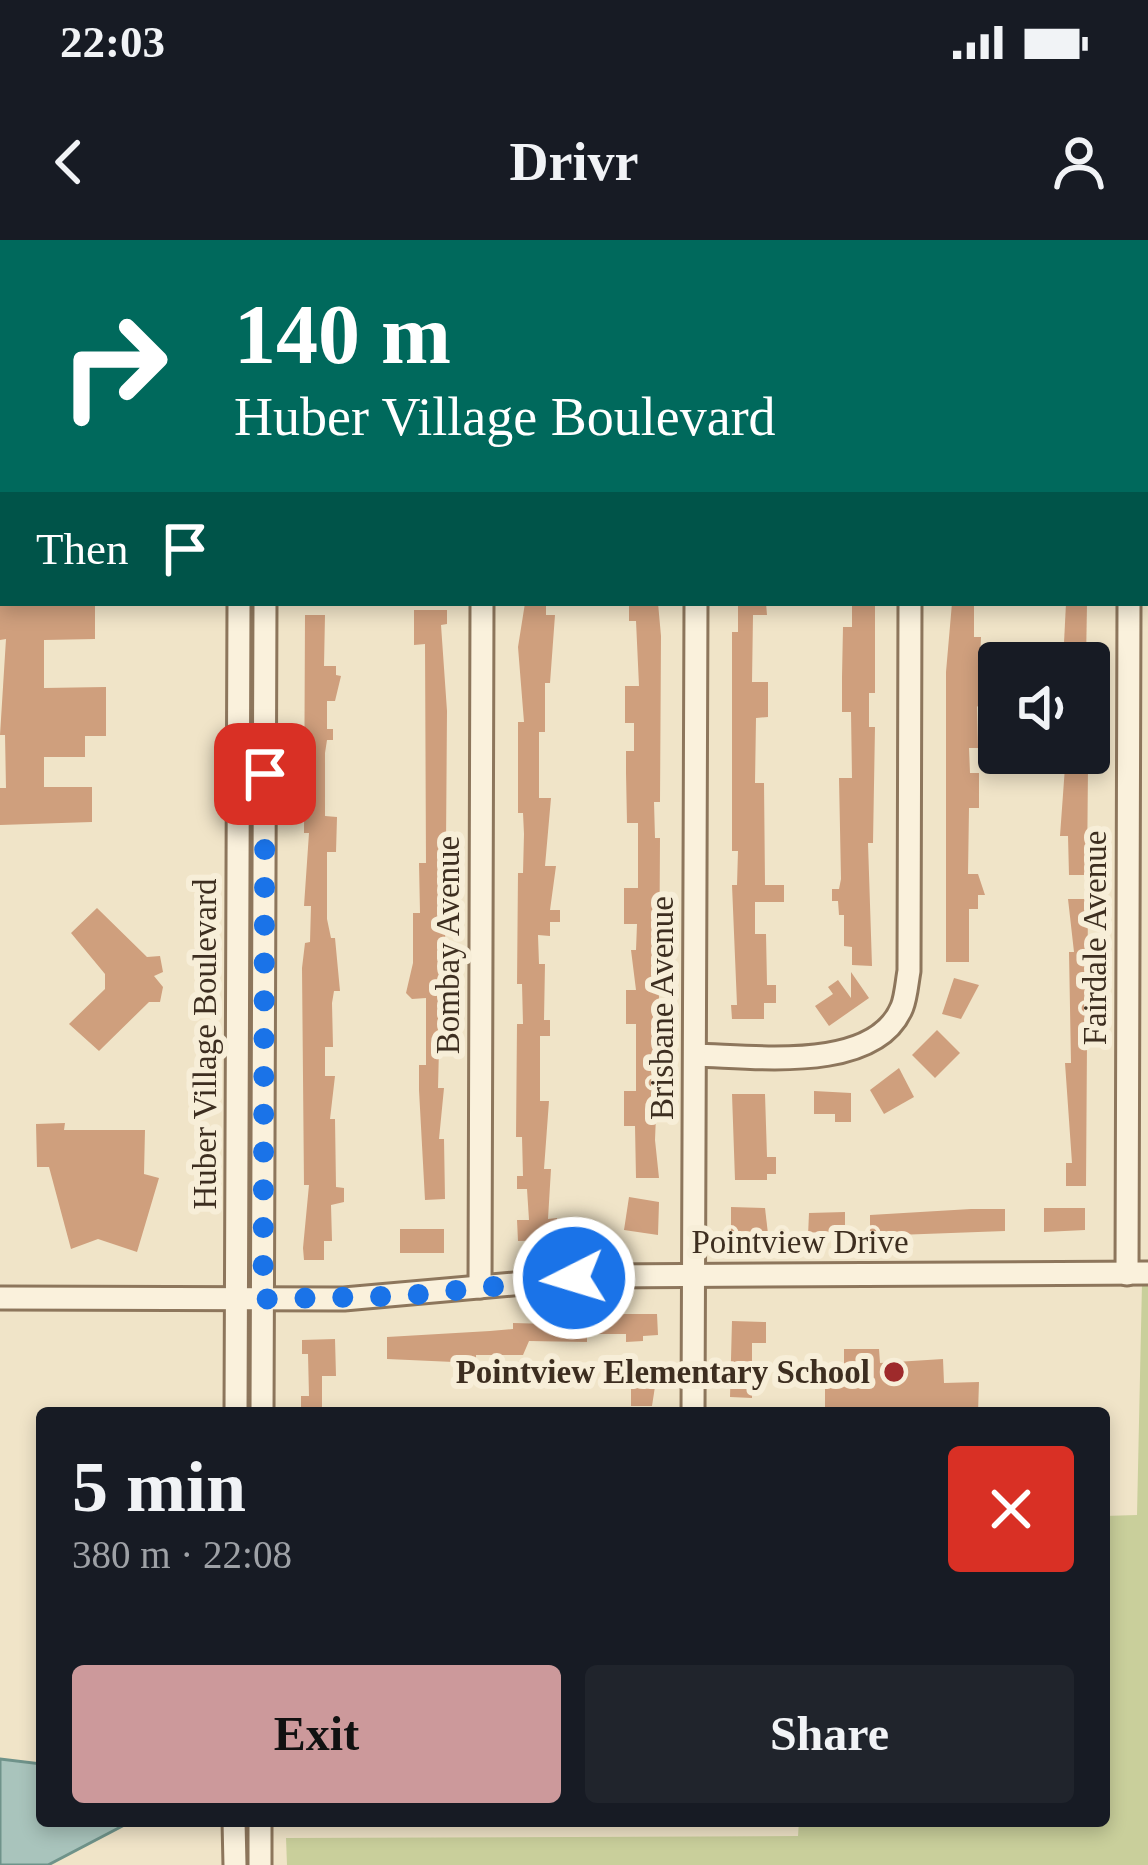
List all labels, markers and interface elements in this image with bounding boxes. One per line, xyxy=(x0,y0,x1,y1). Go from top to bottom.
text: 22:03 xyxy=(60,17,165,67)
icon: back xyxy=(36,129,102,195)
icon: person xyxy=(1046,129,1112,195)
text: Drivr xyxy=(510,132,638,192)
icon: right xyxy=(36,288,192,444)
text: 140 m xyxy=(234,288,451,381)
text: Huber Village Boulevard xyxy=(234,387,776,447)
icon: arrive xyxy=(152,516,218,582)
text: Then xyxy=(36,524,128,574)
map controls xyxy=(978,642,1110,774)
button: sound xyxy=(978,642,1110,774)
pin xyxy=(214,723,316,825)
icon: arrive xyxy=(232,741,298,807)
street label: Fairdale Avenue xyxy=(1077,831,1113,1045)
street label: Bombay Avenue xyxy=(430,836,466,1054)
street label: Huber Village Boulevard xyxy=(187,878,223,1209)
street label: Brisbane Avenue xyxy=(644,896,680,1120)
position arrow xyxy=(511,1215,637,1341)
street label: Pointview Drive xyxy=(691,1224,909,1260)
place label: Pointview Elementary School xyxy=(456,1354,870,1390)
marker: Pointview Elementary School xyxy=(881,1359,907,1385)
button: close xyxy=(948,1446,1074,1572)
text: 5 min xyxy=(72,1447,246,1527)
text: 380 m · 22:08 xyxy=(72,1533,292,1576)
button: Exit xyxy=(72,1665,561,1803)
button: Share xyxy=(585,1665,1074,1803)

